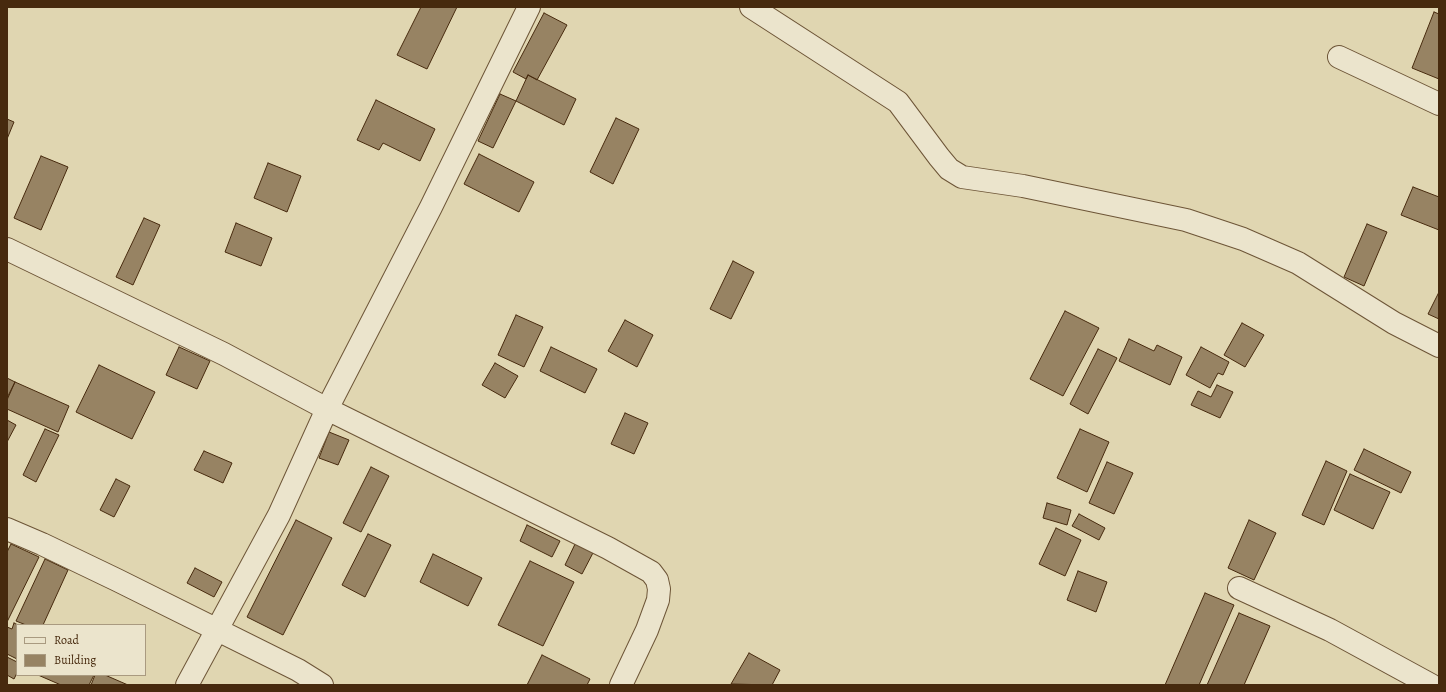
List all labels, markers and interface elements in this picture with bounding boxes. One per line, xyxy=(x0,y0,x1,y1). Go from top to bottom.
legend xyxy=(16,624,146,676)
text: Road xyxy=(54,632,79,648)
text: Building xyxy=(54,652,96,668)

